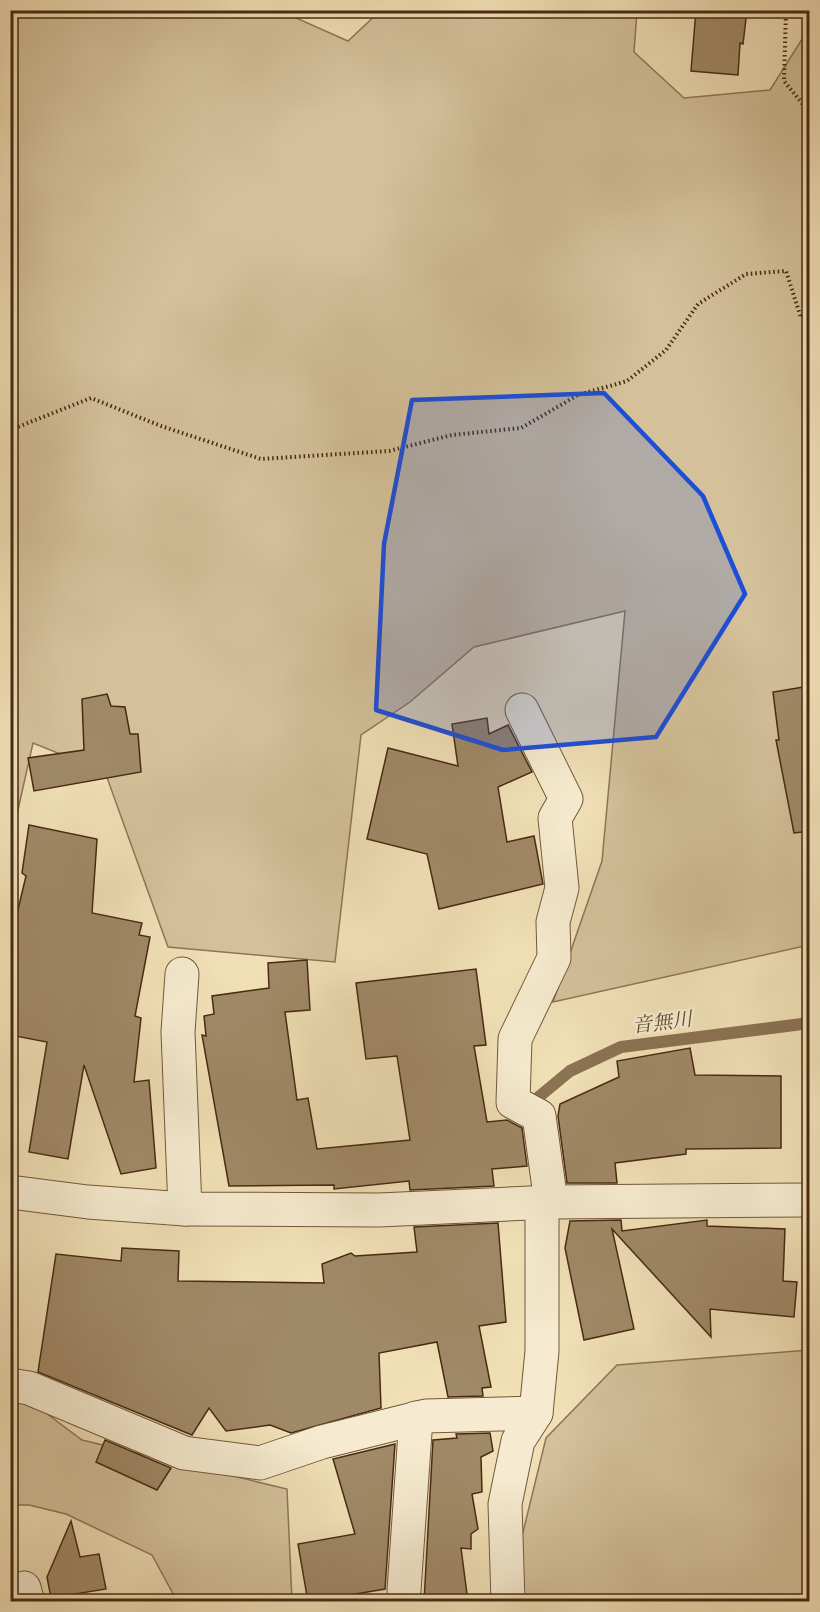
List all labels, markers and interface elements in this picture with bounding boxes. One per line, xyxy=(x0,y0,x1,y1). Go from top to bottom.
water label: 音無川 xyxy=(631,1007,695,1038)

